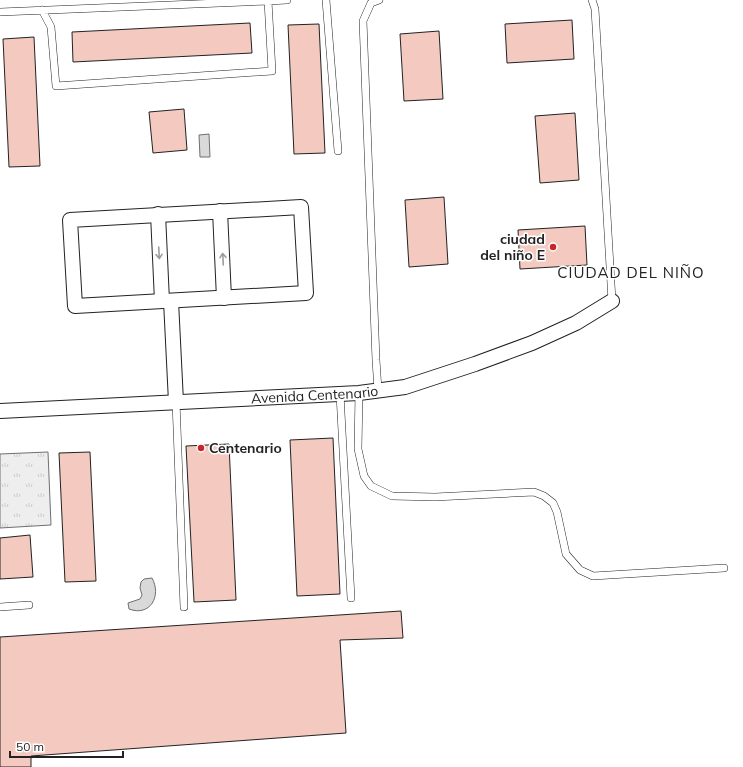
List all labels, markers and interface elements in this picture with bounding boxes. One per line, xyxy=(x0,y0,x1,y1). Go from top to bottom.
place label: ciudad del niño E xyxy=(480,230,545,264)
marker: ciudad del niño E xyxy=(548,242,558,252)
one-way arrow xyxy=(156,246,163,259)
one-way arrow xyxy=(219,253,226,266)
district label: CIUDAD DEL NIÑO xyxy=(557,263,705,282)
street label: Avenida Centenario xyxy=(251,382,379,407)
place label: Centenario xyxy=(209,439,282,457)
marker: Centenario xyxy=(196,443,206,453)
scale bar xyxy=(10,733,123,759)
text: 50 m xyxy=(16,739,44,754)

